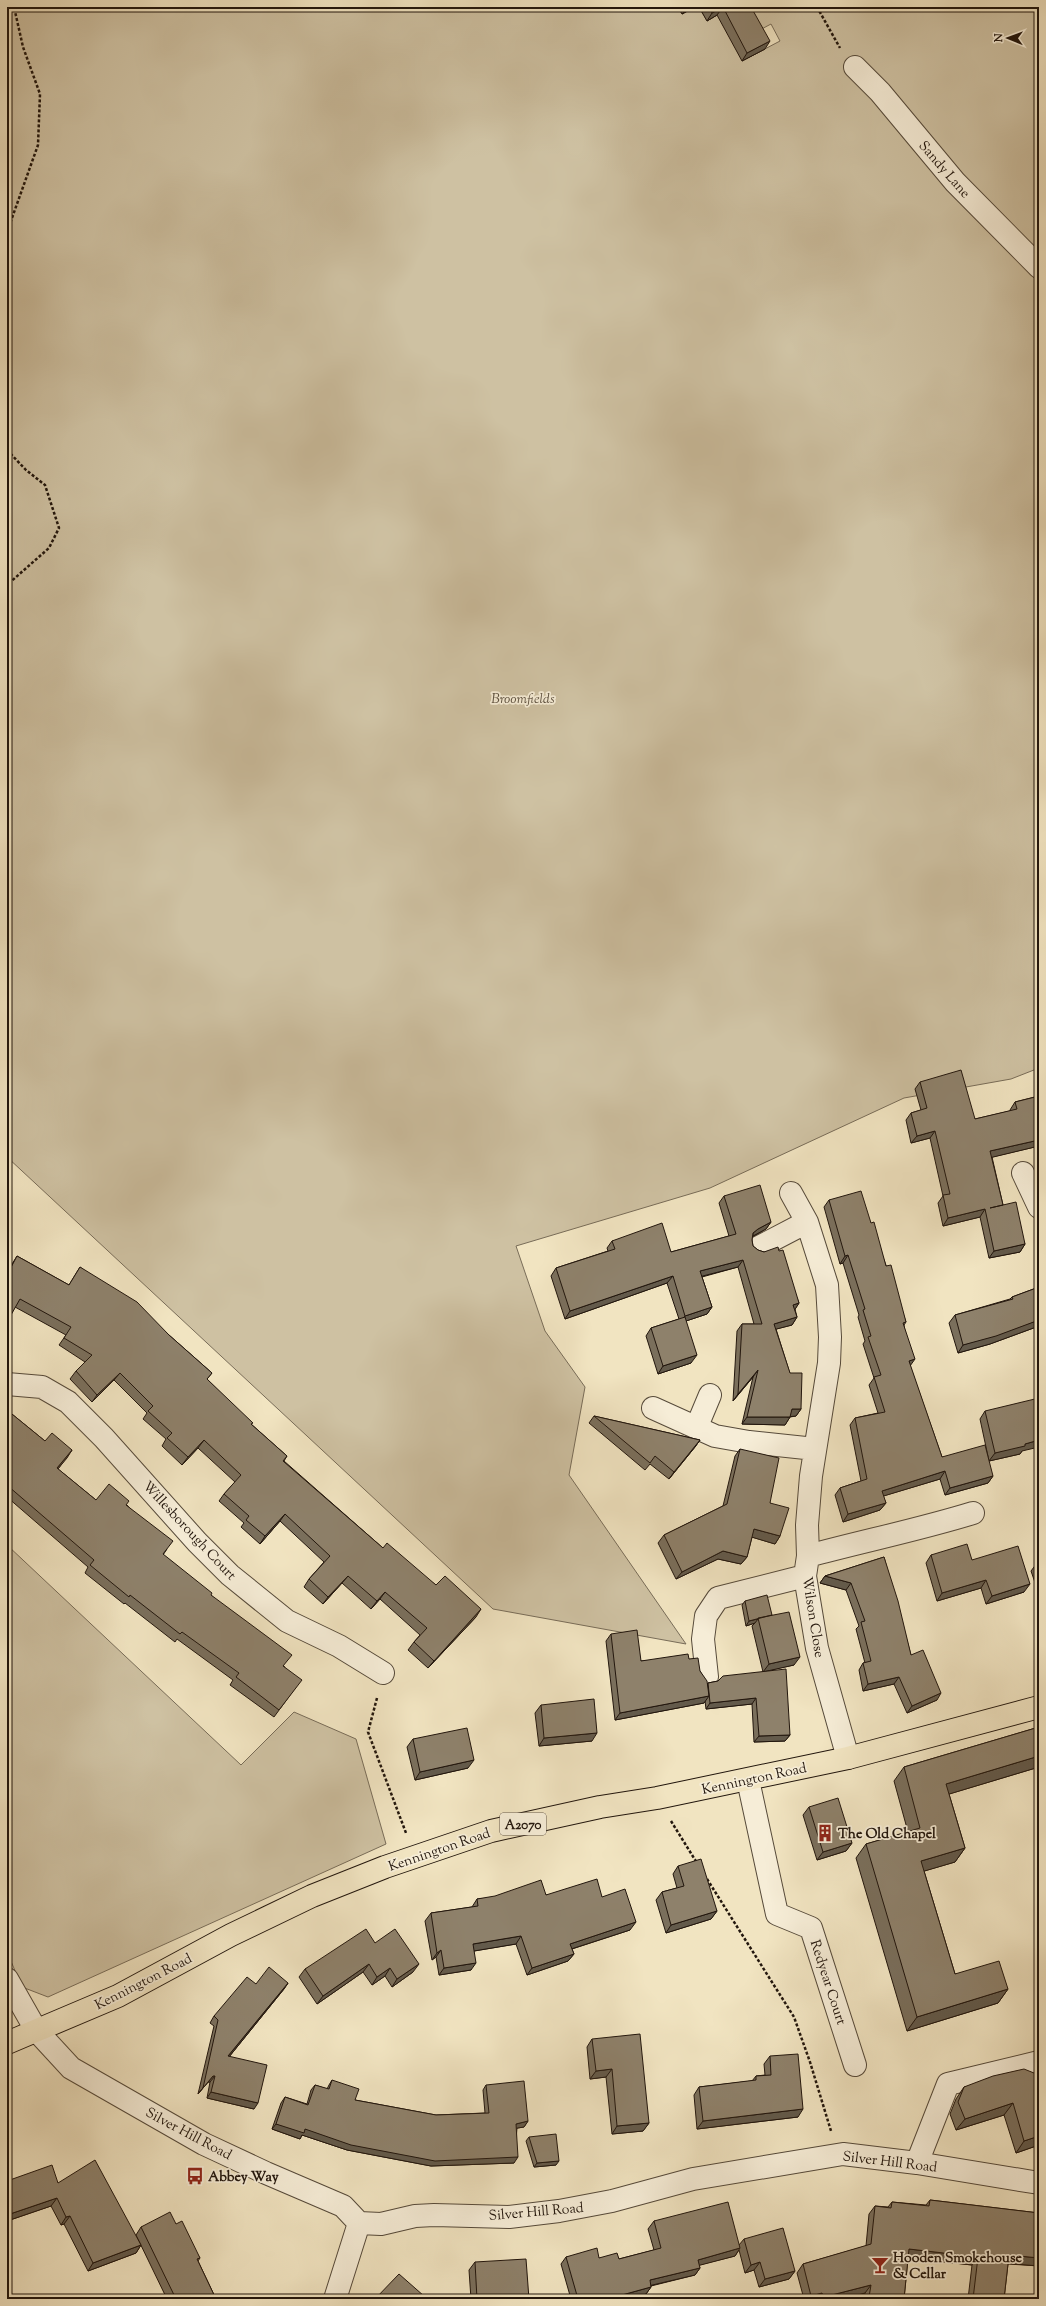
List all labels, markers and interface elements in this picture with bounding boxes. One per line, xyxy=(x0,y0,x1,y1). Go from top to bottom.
north arrow xyxy=(988,18,1028,58)
text: N xyxy=(991,33,1007,43)
street label: Sandy Lane xyxy=(913,137,974,203)
park label: Broomfields xyxy=(491,690,555,710)
street label: Willesborough Court xyxy=(137,1477,240,1586)
street label: Wilson Close xyxy=(796,1575,828,1659)
street label: Kennington Road xyxy=(700,1759,809,1801)
road number: A2070 xyxy=(500,1813,546,1835)
building icon: The Old Chapel xyxy=(815,1823,835,1843)
street label: Kennington Road xyxy=(386,1824,493,1878)
place label: The Old Chapel xyxy=(838,1825,936,1845)
street label: Redyear Court xyxy=(804,1938,850,2028)
street label: Kennington Road xyxy=(92,1950,196,2016)
street label: Silver Hill Road xyxy=(141,2104,235,2166)
street label: Silver Hill Road xyxy=(841,2147,938,2179)
bus stop icon: Abbey Way xyxy=(185,2166,205,2186)
place label: Abbey Way xyxy=(208,2168,279,2188)
street label: Silver Hill Road xyxy=(488,2199,584,2227)
place label: Hooden Smokehouse & Cellar xyxy=(893,2249,1022,2285)
bar icon: Hooden Smokehouse & Cellar xyxy=(870,2255,890,2275)

